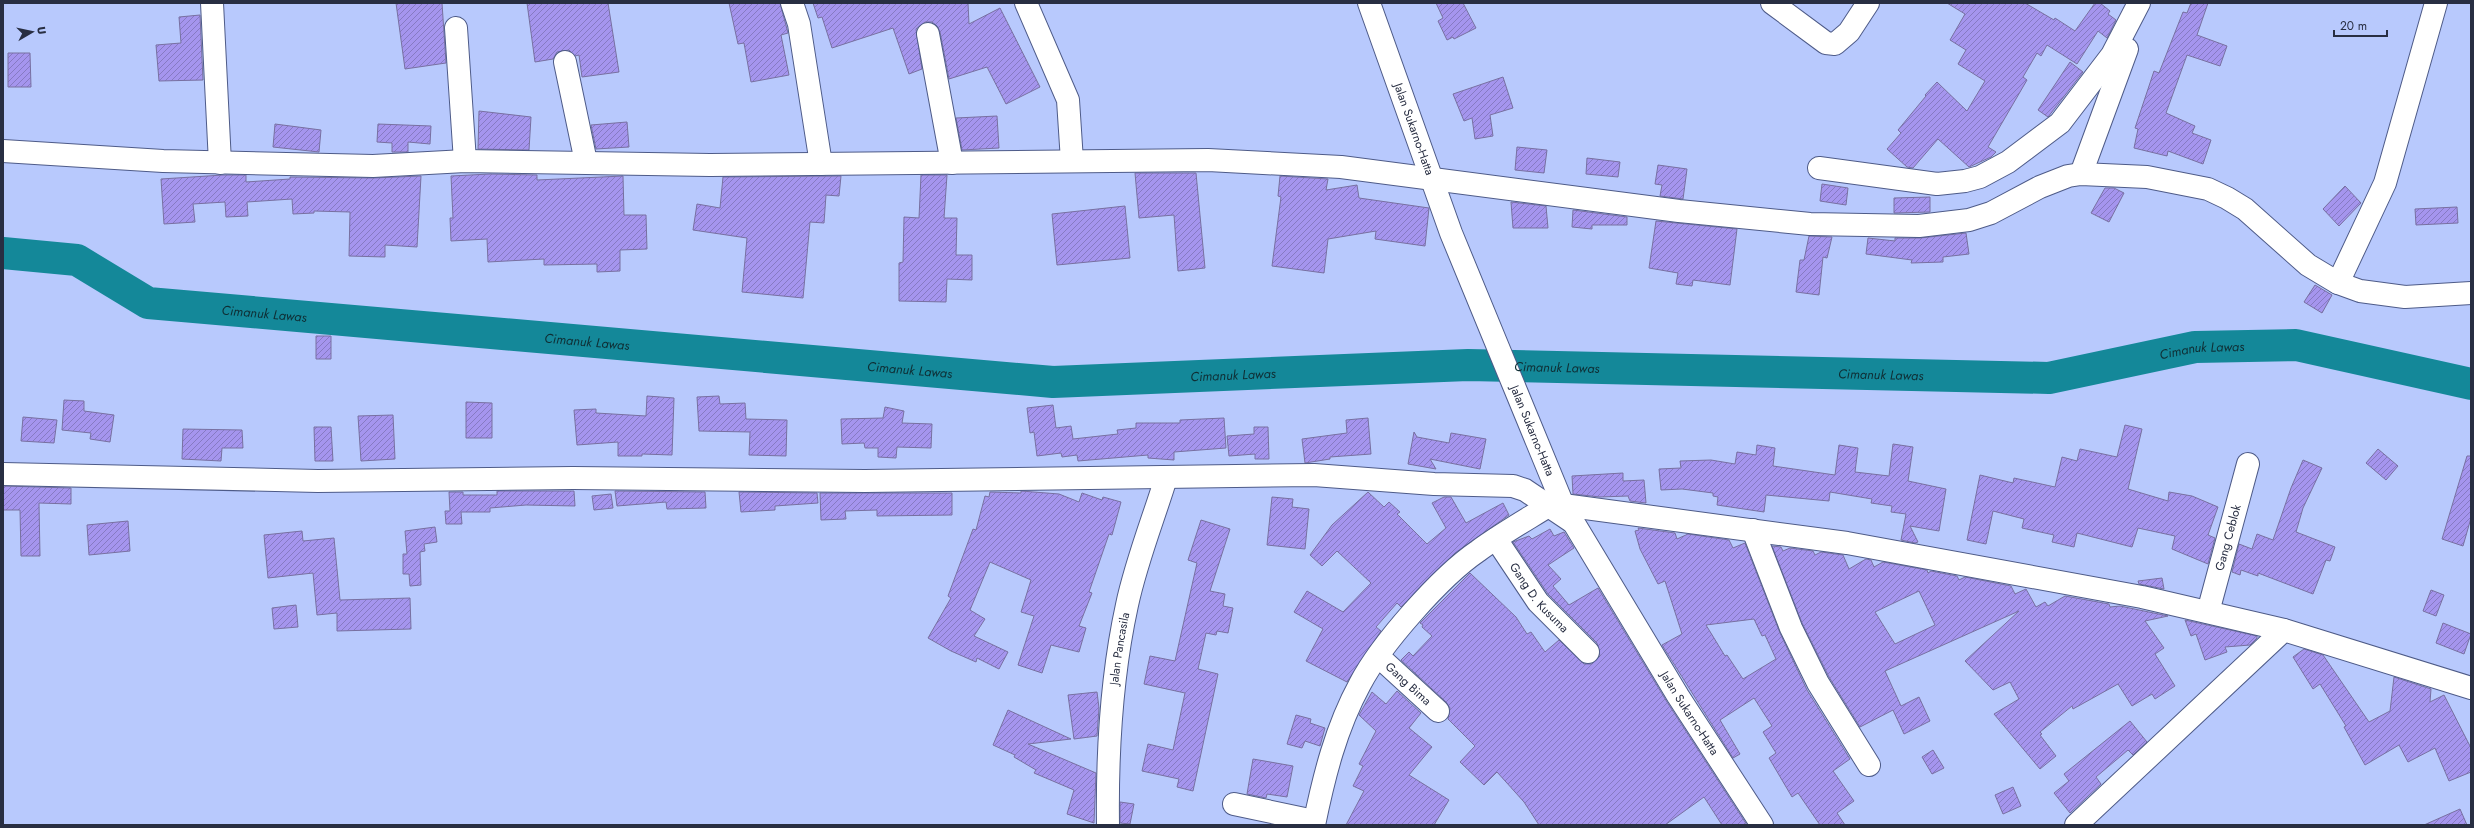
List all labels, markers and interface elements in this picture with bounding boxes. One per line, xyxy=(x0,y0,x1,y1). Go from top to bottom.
north arrow xyxy=(12,12,52,52)
scale bar xyxy=(2334,12,2387,38)
text: 20 m xyxy=(2340,17,2367,35)
text: U xyxy=(33,25,50,35)
street label: Jalan Sukarno-Hatta xyxy=(1389,79,1439,178)
water label: Cimanuk Lawas xyxy=(221,300,308,326)
water label: Cimanuk Lawas xyxy=(544,328,631,355)
water label: Cimanuk Lawas xyxy=(2158,337,2245,364)
water label: Cimanuk Lawas xyxy=(866,356,954,383)
water label: Cimanuk Lawas xyxy=(1514,357,1601,377)
water label: Cimanuk Lawas xyxy=(1190,363,1277,386)
water label: Cimanuk Lawas xyxy=(1838,364,1925,385)
street label: Jalan Sukarno-Hatta xyxy=(1505,381,1559,479)
street label: Gang Ceblok xyxy=(2211,502,2246,573)
street label: Gang D. Kusuma xyxy=(1505,559,1573,637)
street label: Jalan Pancasila xyxy=(1105,610,1134,688)
street label: Gang Bima xyxy=(1381,658,1435,710)
street label: Jalan Sukarno-Hatta xyxy=(1655,666,1723,759)

